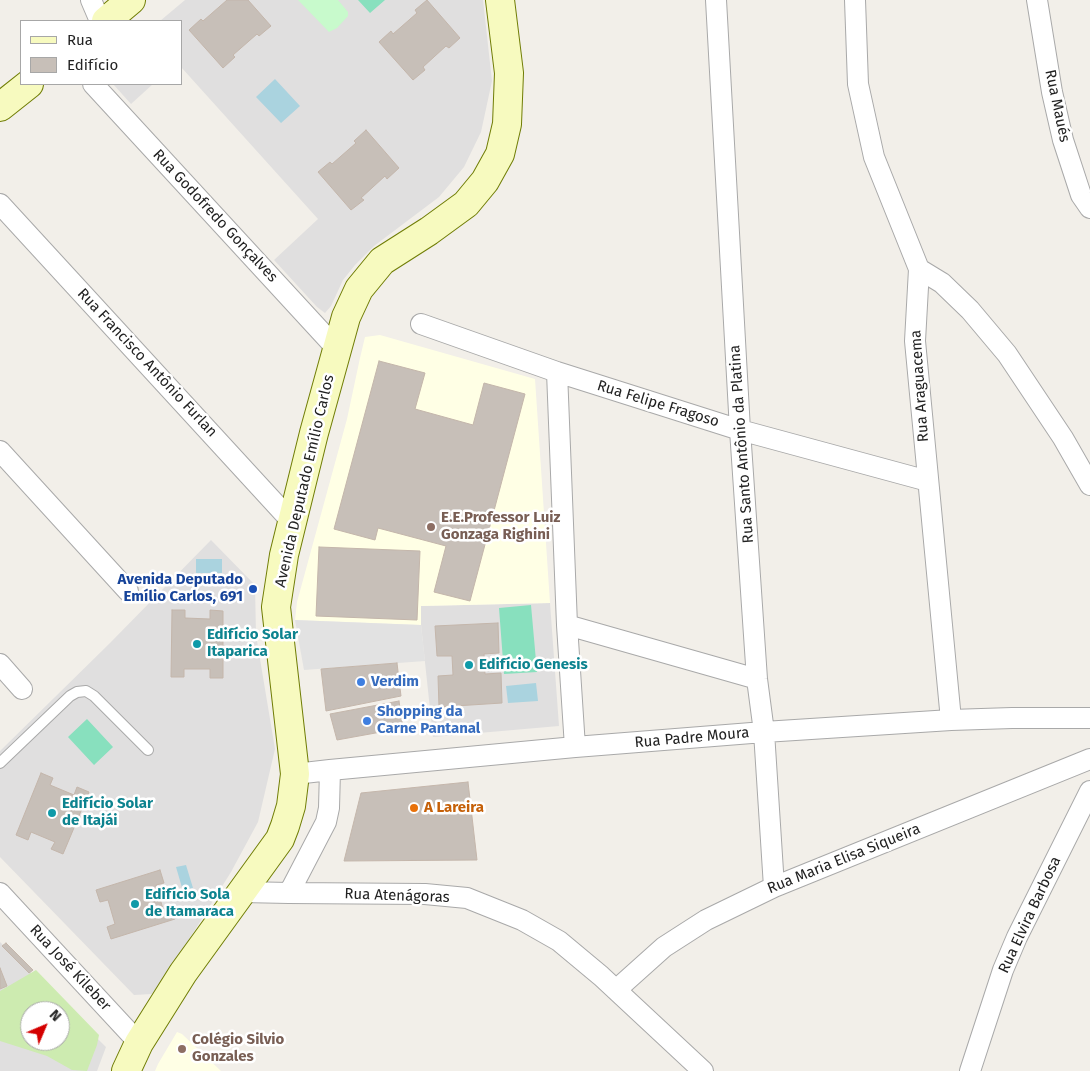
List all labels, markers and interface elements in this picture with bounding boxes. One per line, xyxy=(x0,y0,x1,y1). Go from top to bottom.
legend xyxy=(20,20,182,85)
text: Rua xyxy=(67,31,93,49)
text: Edifício xyxy=(67,56,118,74)
street label: Rua Maués xyxy=(1041,68,1073,144)
street label: Rua Godofredo Gonçalves xyxy=(149,146,281,286)
street label: Rua Francisco Antônio Furlan xyxy=(73,285,221,441)
street label: Rua Araguacema xyxy=(907,329,933,443)
street label: Rua Santo Antônio da Platina xyxy=(726,344,758,544)
street label: Avenida Deputado Emílio Carlos xyxy=(272,373,338,589)
street label: Rua Felipe Fragoso xyxy=(595,377,721,431)
place label: E.E.Professor Luiz Gonzaga Righini xyxy=(441,509,560,544)
marker: E.E.Professor Luiz Gonzaga Righini xyxy=(425,521,437,533)
place label: Avenida Deputado Emílio Carlos, 691 xyxy=(117,571,243,606)
marker: Avenida Deputado Emílio Carlos, 691 xyxy=(247,583,259,595)
place label: Edifício Solar Itaparica xyxy=(207,626,298,661)
marker: Edifício Solar Itaparica xyxy=(191,638,203,650)
place label: Edifício Genesis xyxy=(479,656,588,674)
marker: Edifício Genesis xyxy=(463,659,475,671)
place label: Verdim xyxy=(371,673,419,691)
marker: Verdim xyxy=(355,676,367,688)
place label: Shopping da Carne Pantanal xyxy=(377,703,480,738)
marker: Shopping da Carne Pantanal xyxy=(361,715,373,727)
street label: Rua Padre Moura xyxy=(634,724,750,752)
place label: Edifício Solar de Itajái xyxy=(62,795,153,830)
place label: A Lareira xyxy=(424,799,484,817)
marker: A Lareira xyxy=(408,802,420,814)
marker: Edifício Solar de Itajái xyxy=(46,807,58,819)
street label: Rua Maria Elisa Siqueira xyxy=(765,820,923,898)
street label: Rua Elvira Barbosa xyxy=(995,854,1065,976)
street label: Rua Atenágoras xyxy=(344,885,450,907)
place label: Edifício Sola de Itamaraca xyxy=(145,886,234,921)
marker: Edifício Sola de Itamaraca xyxy=(129,898,141,910)
street label: Rua José Kileber xyxy=(26,921,114,1015)
north arrow xyxy=(20,1001,70,1051)
text: N xyxy=(46,1006,65,1025)
place label: Colégio Silvio Gonzales xyxy=(192,1031,284,1066)
marker: Colégio Silvio Gonzales xyxy=(176,1043,188,1055)

